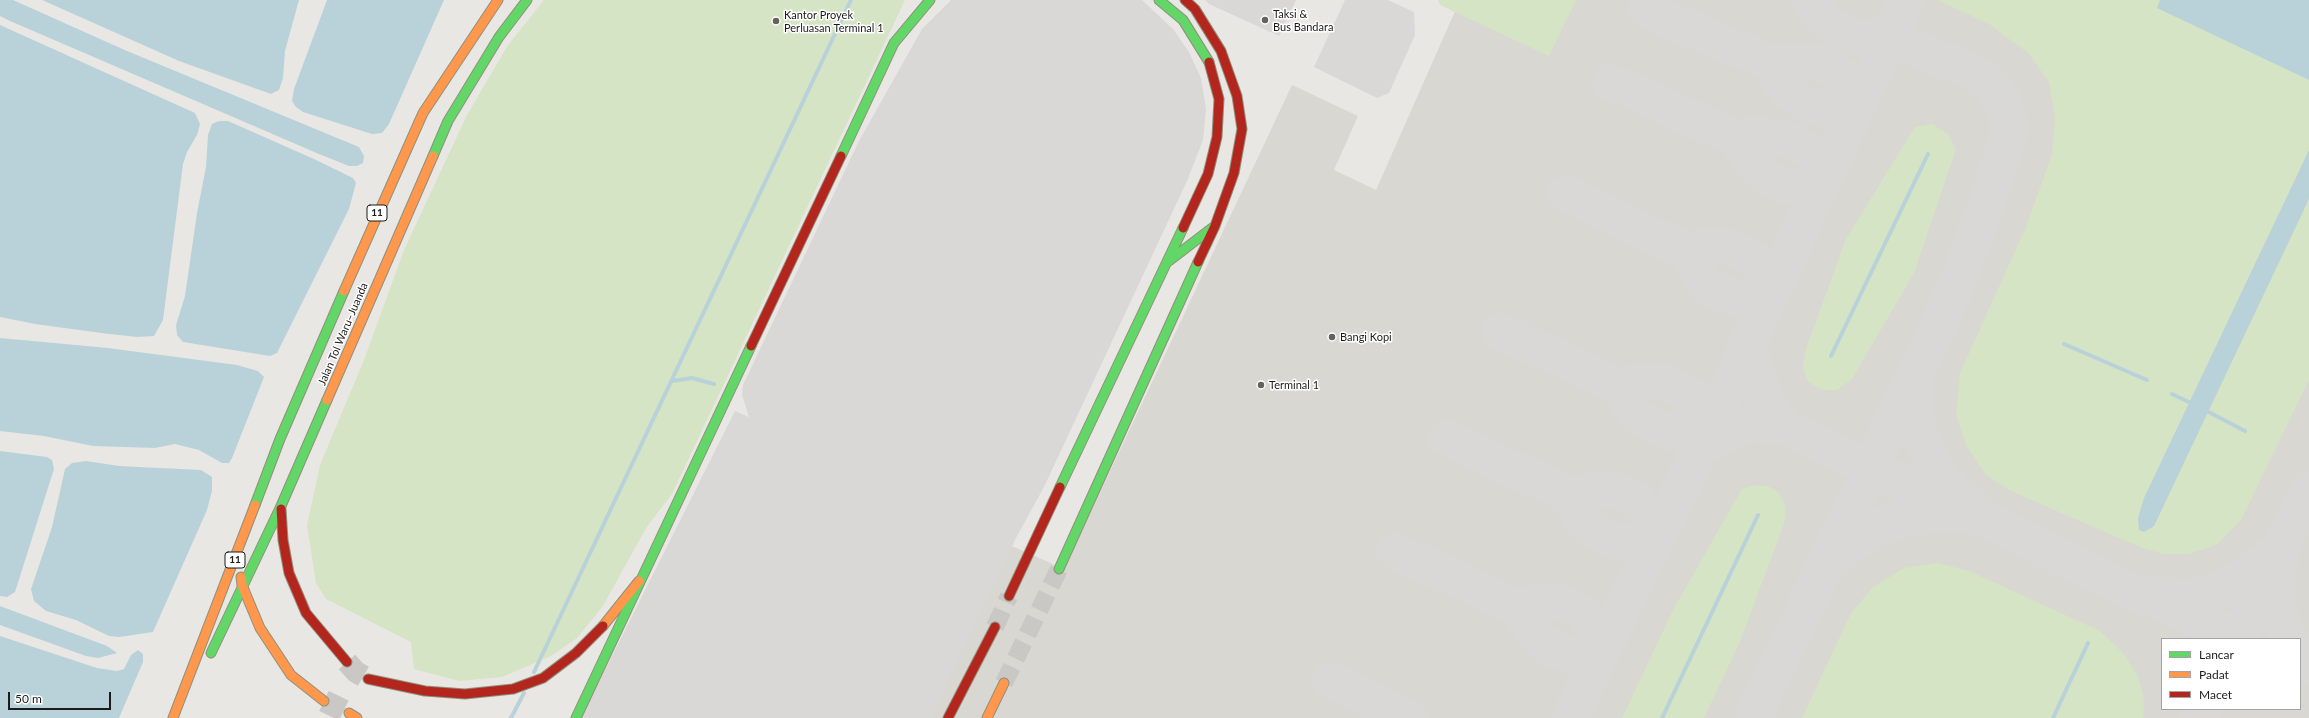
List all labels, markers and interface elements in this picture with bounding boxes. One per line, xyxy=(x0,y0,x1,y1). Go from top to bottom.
place label: Taksi & Bus Bandara xyxy=(1273,7,1333,33)
place label: Kantor Proyek Perluasan Terminal 1 xyxy=(784,8,884,34)
marker: Taksi & Bus Bandara xyxy=(1260,15,1270,25)
marker: Kantor Proyek Perluasan Terminal 1 xyxy=(771,16,781,26)
road number: 11 xyxy=(367,205,387,221)
street label: Jalan Tol Waru–Juanda xyxy=(315,281,371,387)
place label: Bangi Kopi xyxy=(1340,330,1392,344)
marker: Bangi Kopi xyxy=(1327,332,1337,342)
place label: Terminal 1 xyxy=(1269,378,1319,392)
marker: Terminal 1 xyxy=(1256,380,1266,390)
road number: 11 xyxy=(225,552,245,568)
legend xyxy=(2161,638,2301,710)
text: Lancar xyxy=(2199,647,2234,662)
text: Padat xyxy=(2199,667,2229,682)
scale bar xyxy=(10,684,113,710)
text: Macet xyxy=(2199,687,2232,702)
text: 50 m xyxy=(15,691,42,706)

